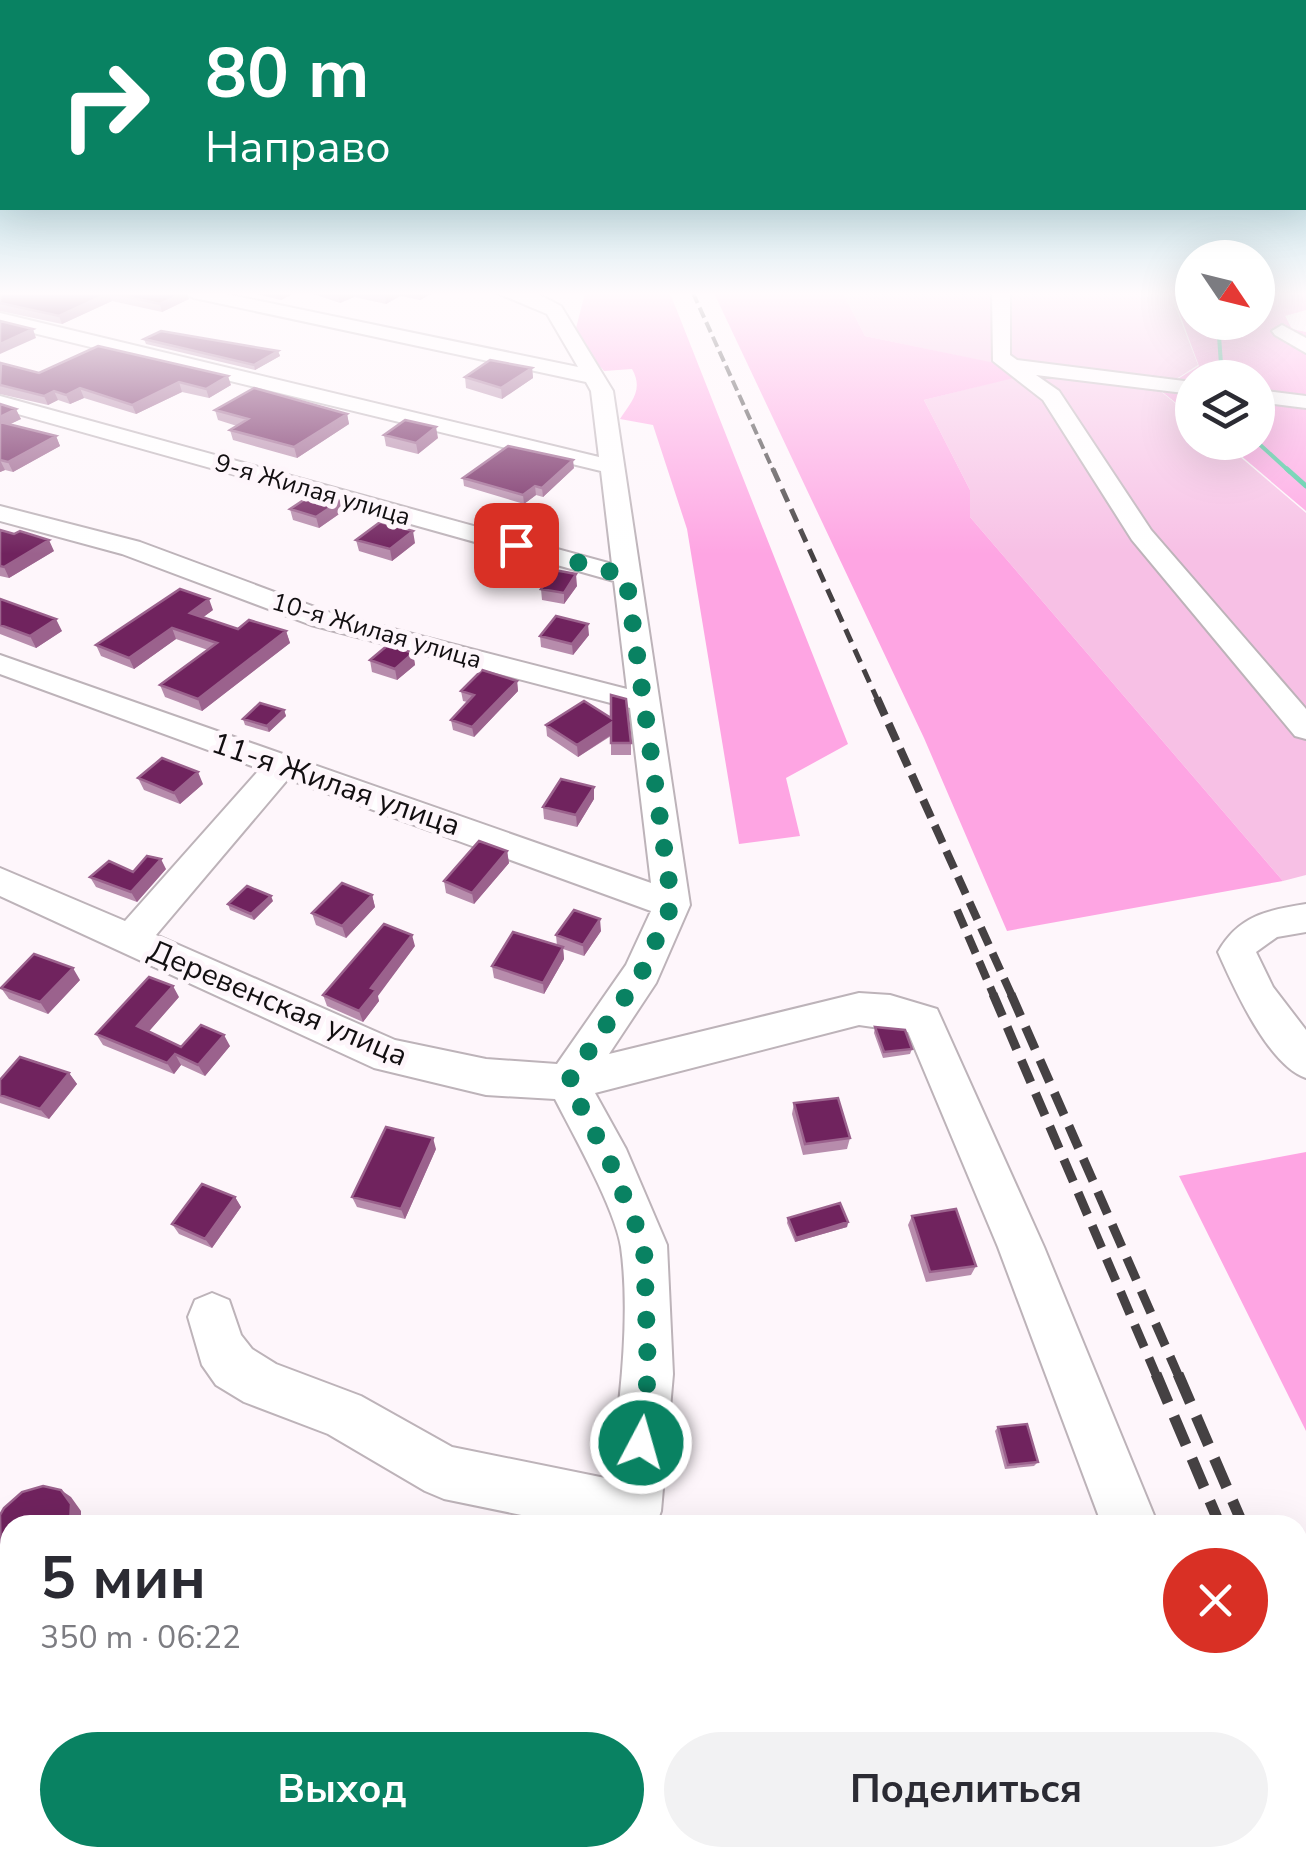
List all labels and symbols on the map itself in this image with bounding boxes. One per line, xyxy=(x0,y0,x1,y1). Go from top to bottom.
north arrow xyxy=(1175,240,1275,340)
street label: 9-я Жилая улица xyxy=(211,446,414,534)
pin xyxy=(474,503,559,588)
street label: 10-я Жилая улица xyxy=(268,585,486,677)
street label: 11-я Жилая улица xyxy=(206,723,465,846)
street label: Деревенская улица xyxy=(142,930,414,1077)
position arrow xyxy=(589,1391,693,1495)

